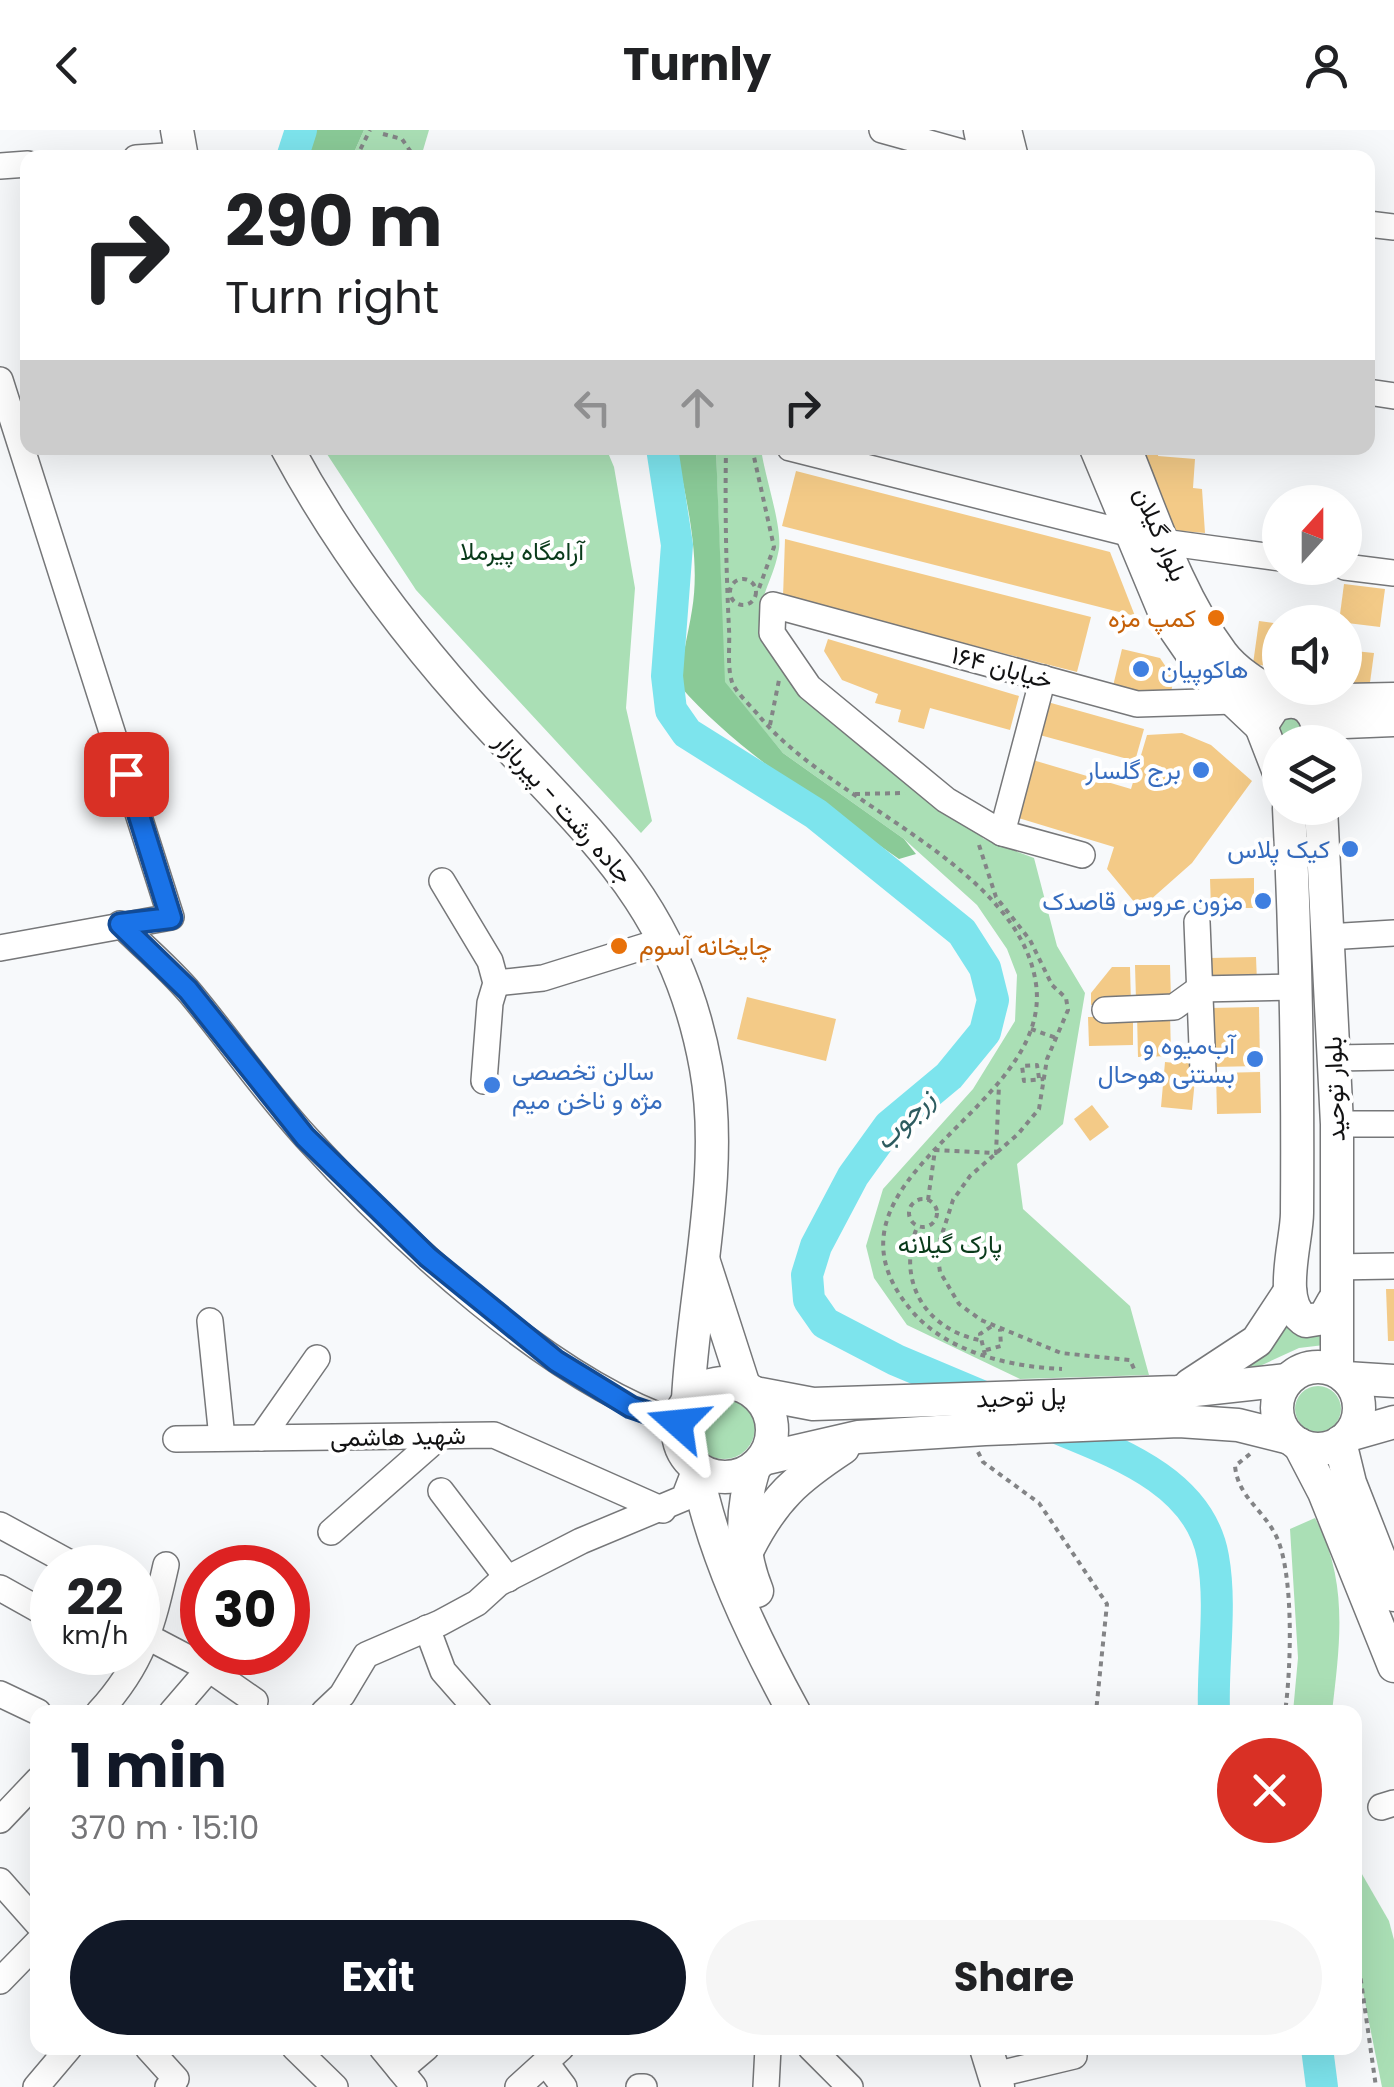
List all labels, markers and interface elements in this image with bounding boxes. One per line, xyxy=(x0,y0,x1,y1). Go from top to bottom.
text: Turnly xyxy=(623,33,771,96)
icon: back xyxy=(40,38,95,93)
icon: person xyxy=(1299,38,1354,93)
text: 290 m xyxy=(225,172,443,271)
icon: right xyxy=(60,190,190,320)
text: Turn right xyxy=(225,266,439,329)
icon: left xyxy=(565,380,620,435)
icon: ahead xyxy=(670,380,725,435)
icon: right xyxy=(775,380,830,435)
street label: بلوار گیلان xyxy=(1125,482,1196,587)
north arrow xyxy=(1262,485,1362,585)
map controls xyxy=(1262,485,1362,825)
park label: آرامگاه پیرملا xyxy=(460,534,586,569)
place label: کمپ مزه xyxy=(1108,601,1196,636)
button: sound xyxy=(1262,605,1362,705)
marker: کمپ مزه xyxy=(1205,607,1227,629)
street label: ۱۶۴ خیابان xyxy=(947,637,1056,698)
place label: هاکوپیان xyxy=(1161,652,1248,687)
marker: هاکوپیان xyxy=(1130,658,1152,680)
street label: جاده رشت - پیربازار xyxy=(485,724,641,892)
button: layers xyxy=(1262,725,1362,825)
pin xyxy=(84,732,169,817)
icon: arrive xyxy=(99,747,154,802)
place label: برج گلسار xyxy=(1084,753,1181,788)
marker: برج گلسار xyxy=(1190,759,1212,781)
place label: کیک پلاس xyxy=(1227,832,1330,867)
marker: کیک پلاس xyxy=(1339,838,1361,860)
place label: مزون عروس قاصدک xyxy=(1042,884,1243,919)
marker: مزون عروس قاصدک xyxy=(1252,890,1274,912)
place label: چایخانه آسوم xyxy=(639,929,772,964)
marker: چایخانه آسوم xyxy=(608,935,630,957)
place label: آب‌میوه و بستنی هوحال xyxy=(1098,1028,1237,1092)
street label: بلوار توحید xyxy=(1315,1036,1354,1142)
marker: آب‌میوه و بستنی هوحال xyxy=(1244,1048,1266,1070)
place label: سالن تخصصی مژه و ناخن میم xyxy=(512,1054,663,1118)
marker: سالن تخصصی مژه و ناخن میم xyxy=(481,1074,503,1096)
water label: زرجوب xyxy=(865,1079,945,1159)
park label: پارک گیلانه xyxy=(898,1227,1002,1262)
position arrow xyxy=(626,1371,730,1475)
street label: پل توحید xyxy=(975,1378,1067,1417)
street label: شهید هاشمی xyxy=(330,1418,466,1455)
speed limit sign: 30 xyxy=(180,1545,310,1675)
text: 22 xyxy=(66,1562,124,1633)
text: km/h xyxy=(62,1618,128,1653)
text: 1 min xyxy=(70,1724,227,1808)
button: close xyxy=(1217,1738,1322,1843)
text: 370 m · 15:10 xyxy=(70,1805,259,1850)
button: Exit xyxy=(70,1920,686,2035)
button: Share xyxy=(706,1920,1322,2035)

